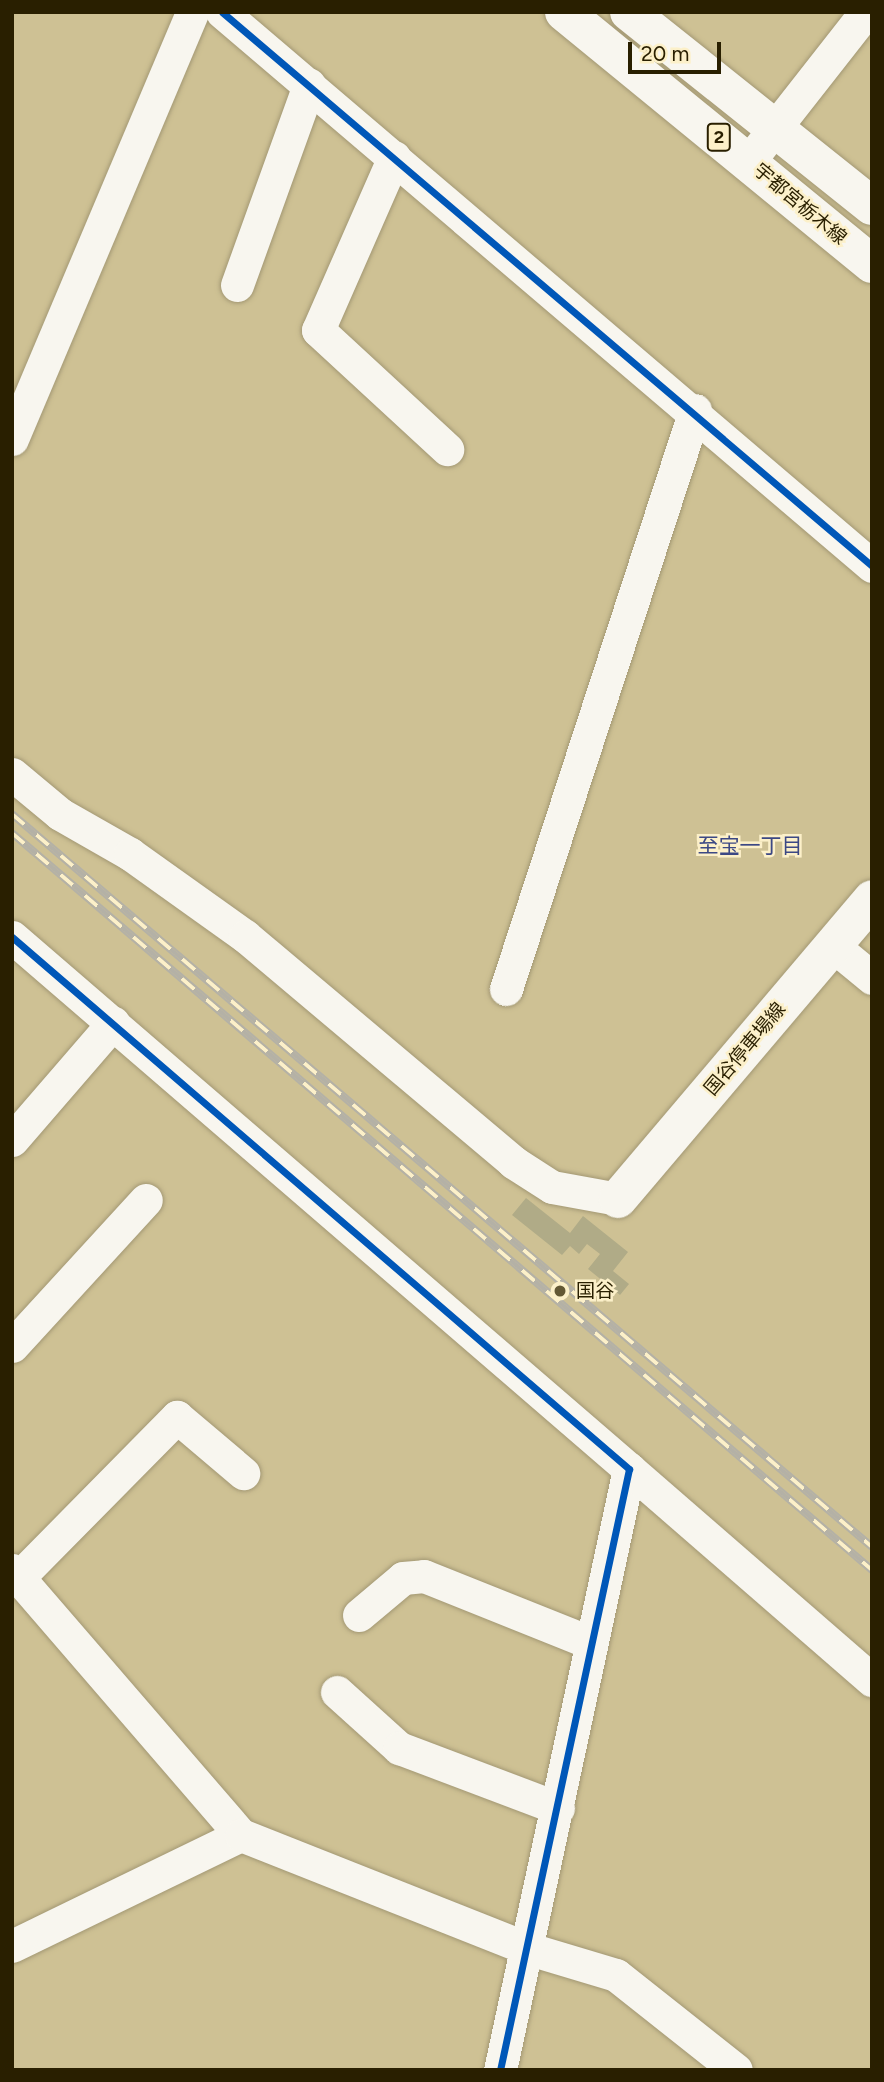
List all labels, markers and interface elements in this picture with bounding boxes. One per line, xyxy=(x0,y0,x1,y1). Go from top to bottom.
scale bar xyxy=(632,28,725,72)
text: 20 m xyxy=(641,41,689,66)
road number: 2 xyxy=(707,122,731,152)
street label: 宇都宮栃木線 xyxy=(749,159,851,249)
district label: 至宝一丁目 xyxy=(698,833,802,859)
street label: 国谷停車場線 xyxy=(700,998,790,1100)
place label: 国谷 xyxy=(576,1280,614,1302)
marker: 国谷 xyxy=(550,1281,570,1301)

